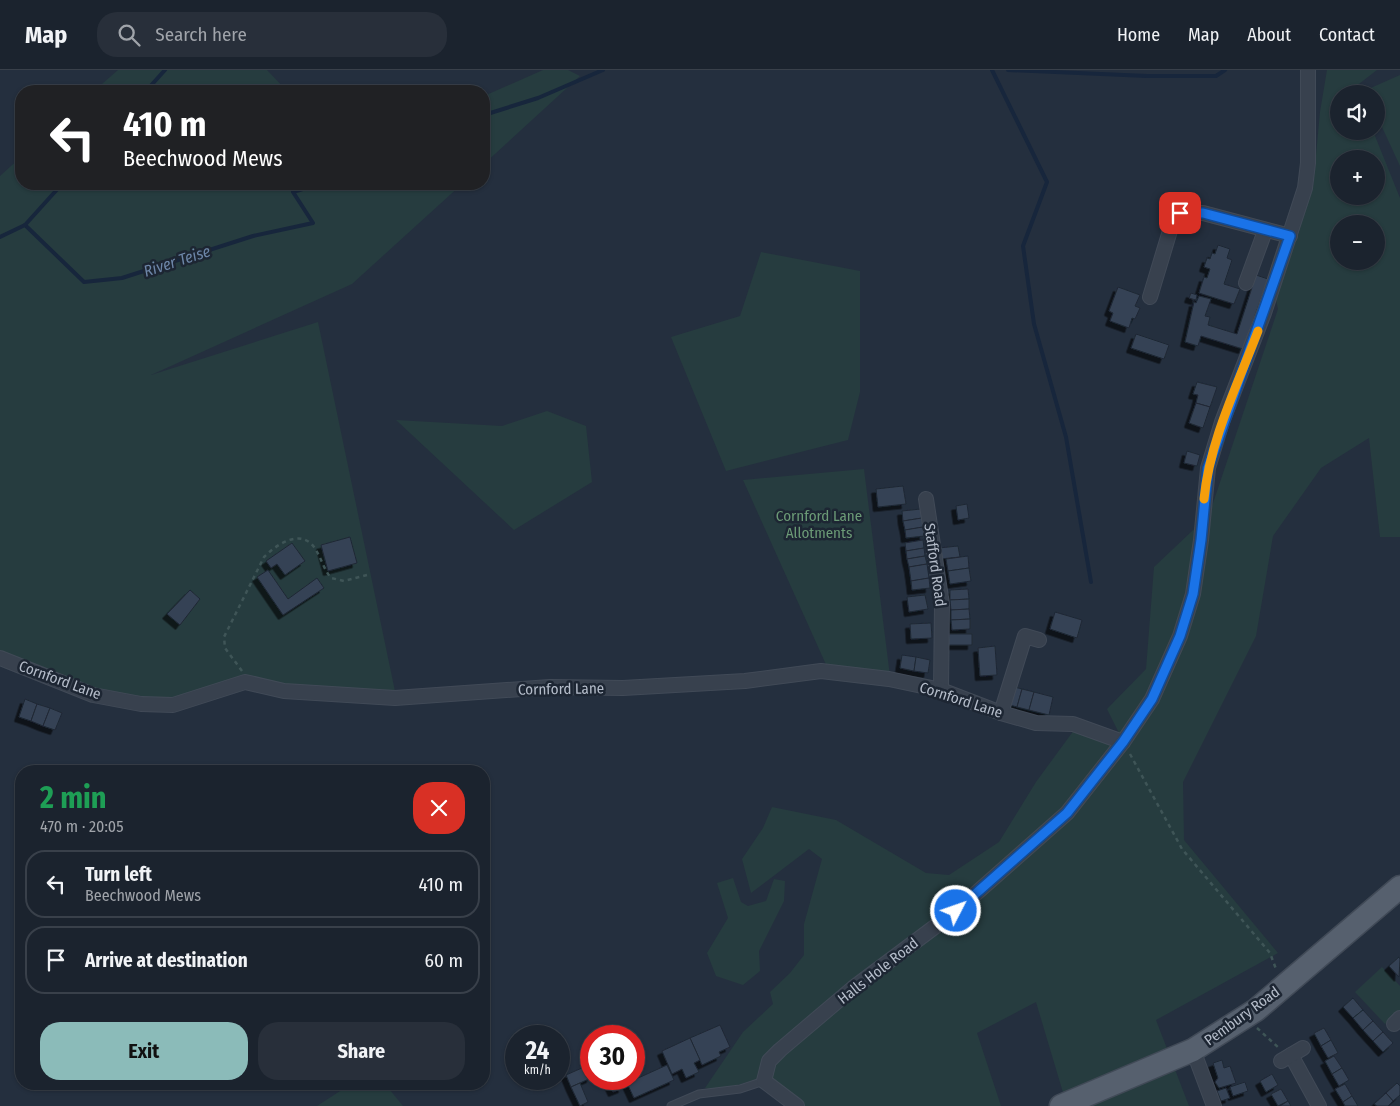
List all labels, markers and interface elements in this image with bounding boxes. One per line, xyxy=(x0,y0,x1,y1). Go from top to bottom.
search box xyxy=(97,12,447,57)
text: Map xyxy=(25,21,67,49)
icon: search xyxy=(115,21,143,49)
text: Search here xyxy=(155,23,247,46)
text: Home xyxy=(1117,24,1160,46)
text: Map xyxy=(1188,24,1219,46)
text: About xyxy=(1247,24,1291,46)
text: Contact xyxy=(1319,24,1375,46)
map controls xyxy=(1330,85,1385,270)
button: sound xyxy=(1330,85,1385,140)
text: 410 m xyxy=(123,103,207,145)
icon: left xyxy=(40,105,105,170)
text: Beechwood Mews xyxy=(123,145,283,172)
button: + xyxy=(1330,150,1385,205)
pin xyxy=(1159,192,1201,234)
icon: arrive xyxy=(1166,199,1194,227)
button: − xyxy=(1330,215,1385,270)
water label: River Teise xyxy=(141,241,213,281)
park label: Cornford Lane Allotments xyxy=(776,507,862,542)
street label: Stafford Road xyxy=(920,522,950,608)
street label: Cornford Lane xyxy=(16,657,104,703)
street label: Cornford Lane xyxy=(917,678,1005,722)
street label: Cornford Lane xyxy=(518,679,604,699)
text: 2 min xyxy=(40,780,107,816)
button: close xyxy=(413,782,465,834)
text: 470 m · 20:05 xyxy=(40,817,124,836)
text: Turn left xyxy=(85,863,152,886)
icon: left xyxy=(42,870,70,898)
text: 410 m xyxy=(418,873,463,896)
position arrow xyxy=(929,884,981,936)
text: Beechwood Mews xyxy=(85,886,201,905)
street label: Halls Hole Road xyxy=(834,934,922,1008)
icon: arrive xyxy=(42,946,70,974)
text: Arrive at destination xyxy=(85,949,248,972)
text: 60 m xyxy=(425,949,463,972)
street label: Pembury Road xyxy=(1201,983,1283,1049)
button: Exit xyxy=(40,1022,248,1080)
button: Share xyxy=(258,1022,465,1080)
speed limit sign: 30 xyxy=(580,1025,645,1090)
text: 24 xyxy=(526,1036,549,1066)
text: km/h xyxy=(524,1063,551,1077)

